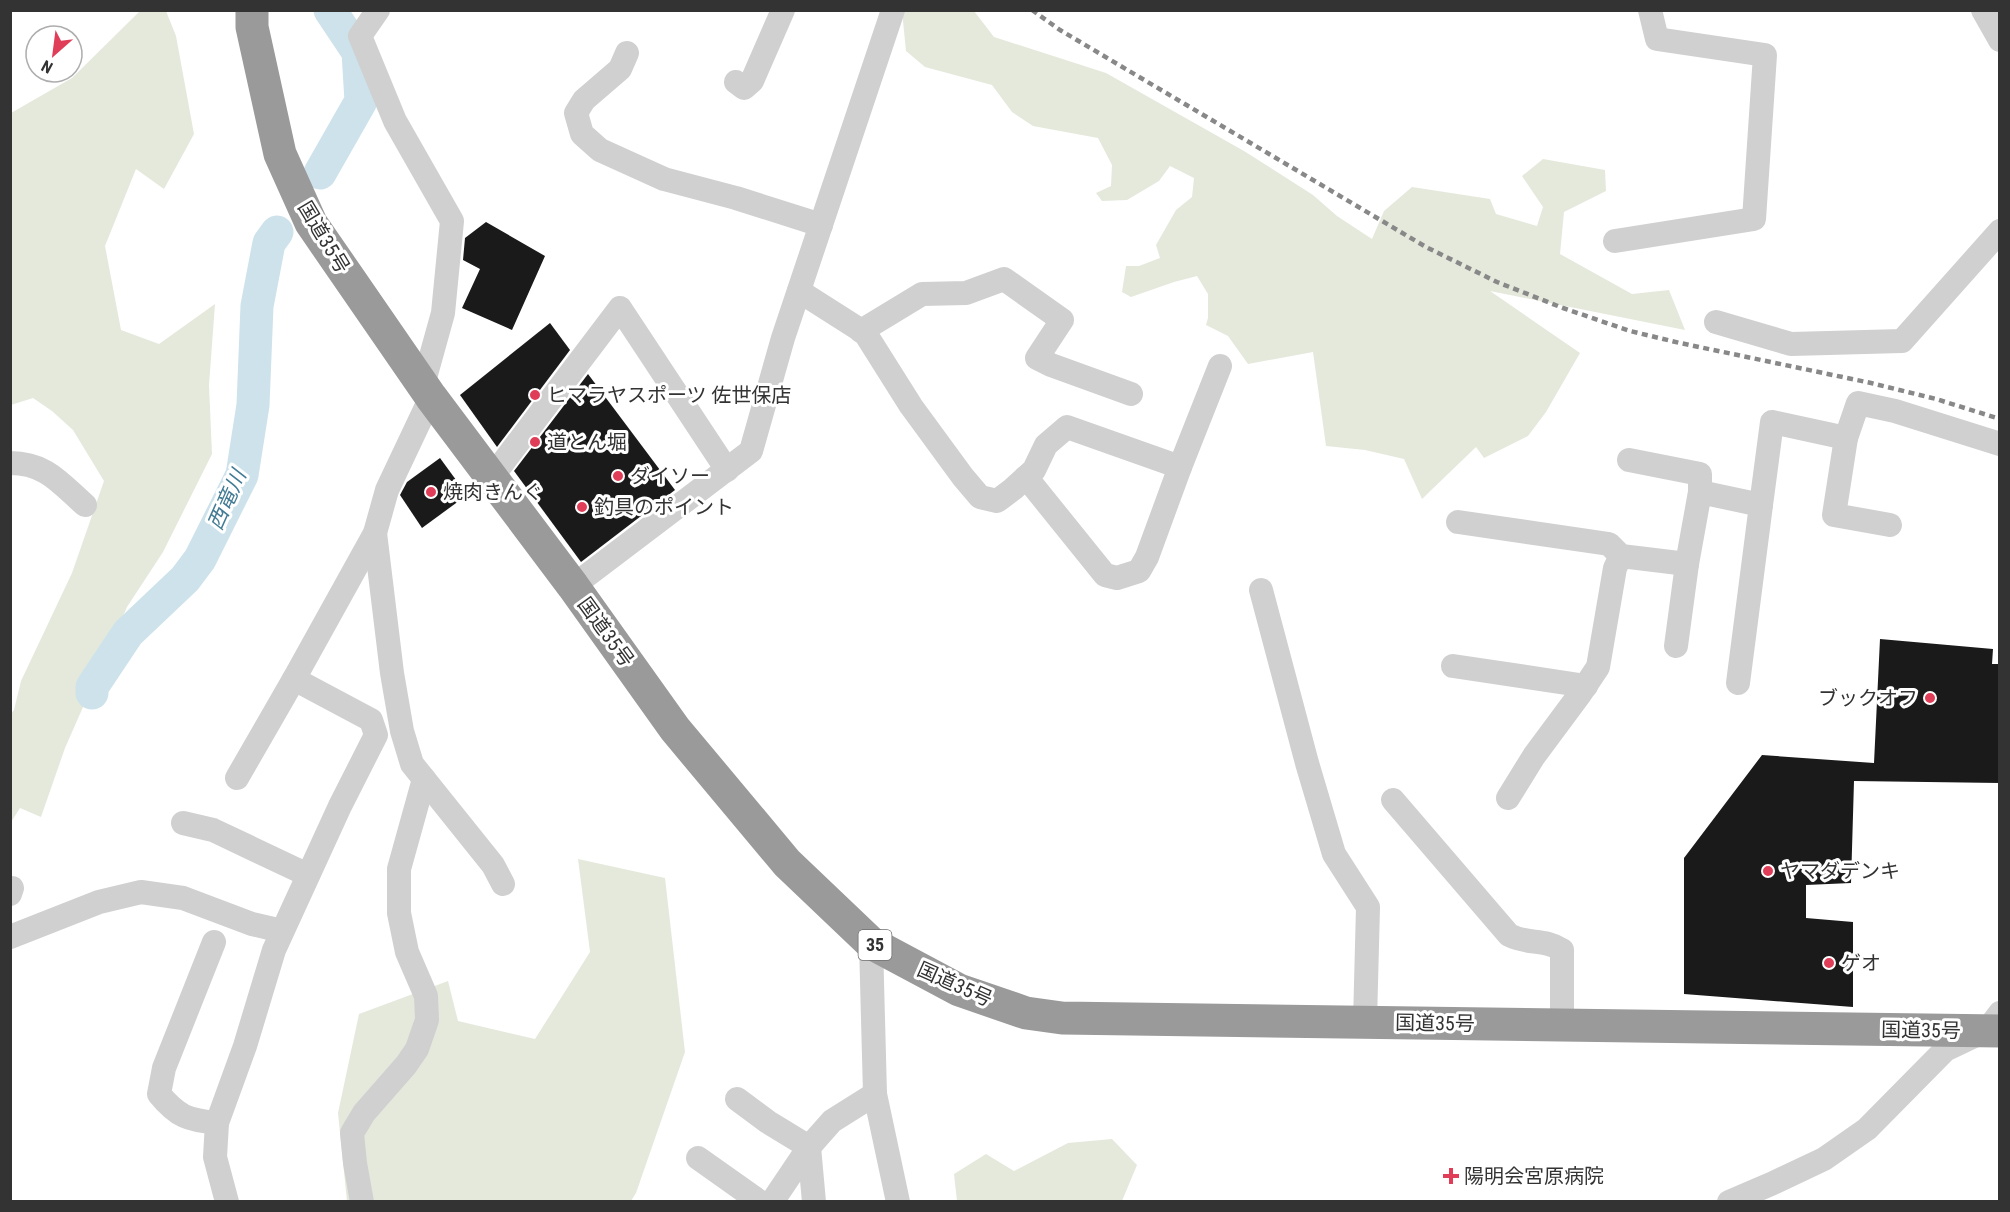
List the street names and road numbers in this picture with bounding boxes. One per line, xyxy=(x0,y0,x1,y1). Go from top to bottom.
street label: 国道35号 xyxy=(293,197,355,277)
street label: 国道35号 xyxy=(573,593,639,671)
road number: 35 xyxy=(858,930,892,960)
street label: 国道35号 xyxy=(914,957,996,1011)
street label: 国道35号 xyxy=(1395,1010,1475,1036)
street label: 国道35号 xyxy=(1881,1017,1961,1043)

